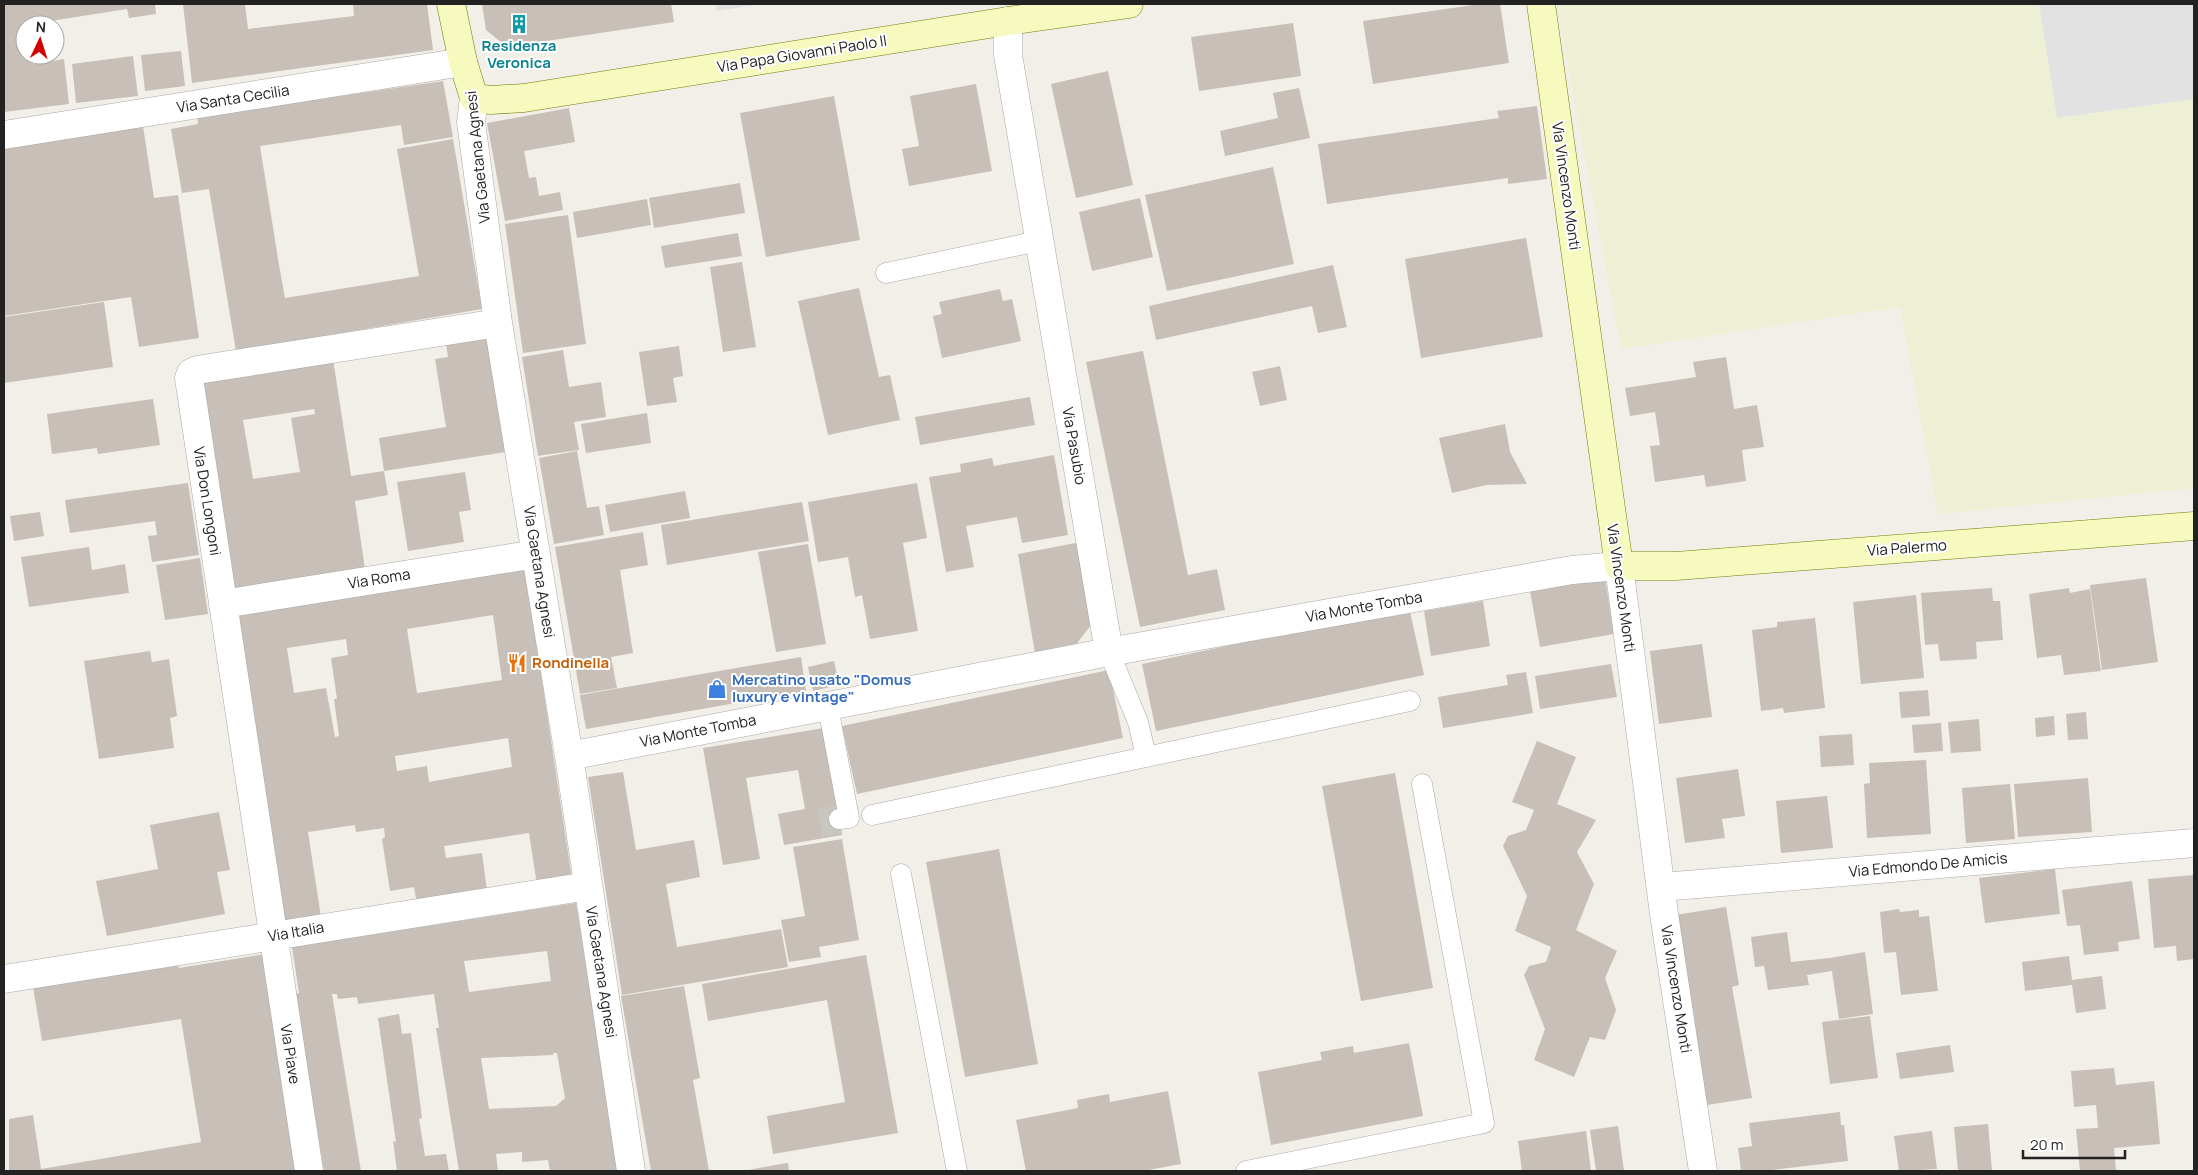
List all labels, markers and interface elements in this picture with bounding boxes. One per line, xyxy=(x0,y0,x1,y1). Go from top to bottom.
building icon: Residenza Veronica xyxy=(508,13,530,35)
north arrow xyxy=(15,15,65,65)
text: N xyxy=(35,17,47,36)
street label: Via Papa Giovanni Paolo II xyxy=(716,30,888,77)
place label: Residenza Veronica xyxy=(482,35,556,73)
street label: Via Santa Cecilia xyxy=(175,79,291,118)
street label: Via Gaetana Agnesi xyxy=(460,90,495,224)
street label: Via Vincenzo Monti xyxy=(1547,120,1586,251)
street label: Via Pasubio xyxy=(1057,405,1092,487)
street label: Via Don Longoni xyxy=(189,445,226,557)
street label: Via Gaetana Agnesi xyxy=(519,504,560,639)
street label: Via Vincenzo Monti xyxy=(1602,522,1641,653)
street label: Via Palermo xyxy=(1866,534,1948,561)
street label: Via Roma xyxy=(346,563,412,594)
street label: Via Monte Tomba xyxy=(1304,586,1424,627)
restaurant icon: Rondinella xyxy=(506,652,528,674)
place label: Rondinella xyxy=(532,652,609,673)
place label: Mercatino usato "Domus luxury e vintage" xyxy=(732,669,911,707)
shop icon: Mercatino usato "Domus luxury e vintage" xyxy=(706,678,728,700)
street label: Via Monte Tomba xyxy=(638,709,758,752)
street label: Via Edmondo De Amicis xyxy=(1848,847,2008,882)
street label: Via Gaetana Agnesi xyxy=(581,904,622,1039)
street label: Via Italia xyxy=(266,916,326,947)
street label: Via Vincenzo Monti xyxy=(1656,923,1697,1054)
street label: Via Piave xyxy=(275,1023,306,1086)
scale bar xyxy=(2023,1128,2126,1160)
text: 20 m xyxy=(2030,1134,2063,1155)

